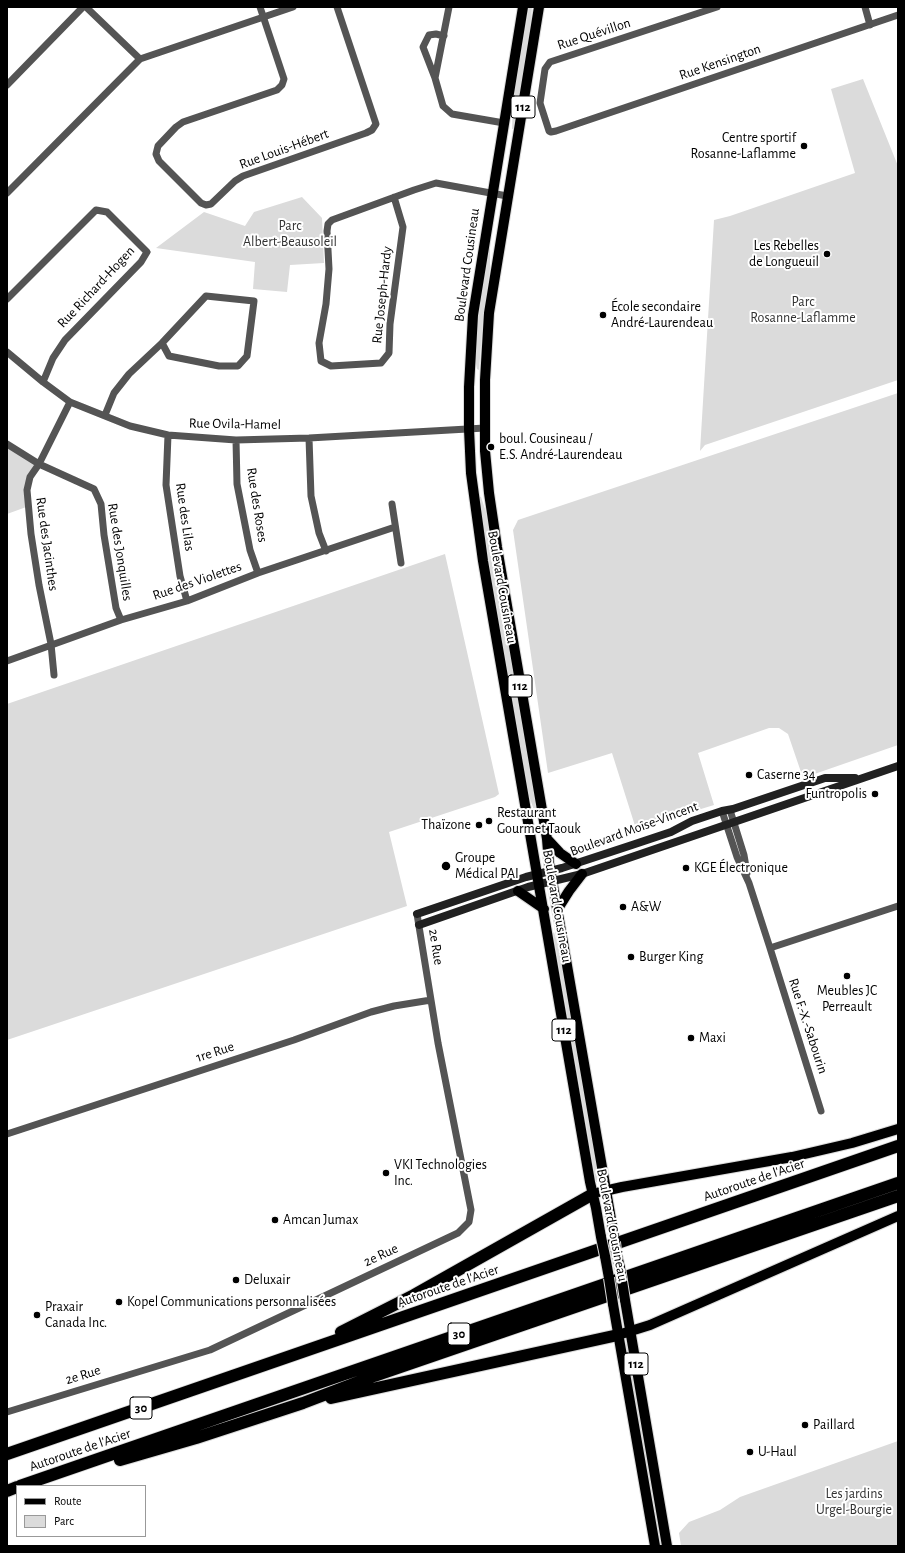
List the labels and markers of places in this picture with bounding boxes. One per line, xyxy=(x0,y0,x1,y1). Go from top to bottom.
place label: Centre sportif Rosanne-Laflamme xyxy=(691,130,796,162)
marker: Centre sportif Rosanne-Laflamme xyxy=(799,141,809,151)
place label: Les Rebelles de Longueuil xyxy=(749,238,819,270)
marker: Les Rebelles de Longueuil xyxy=(822,249,832,259)
place label: École secondaire André-Laurendeau xyxy=(611,299,713,332)
marker: École secondaire André-Laurendeau xyxy=(598,310,608,320)
place label: boul. Cousineau / E.S. André-Laurendeau xyxy=(499,431,622,464)
marker: boul. Cousineau / E.S. André-Laurendeau xyxy=(486,442,496,452)
place label: Caserne 34 xyxy=(757,767,815,783)
marker: Caserne 34 xyxy=(744,770,754,780)
place label: Funtropolis xyxy=(805,786,867,802)
marker: Funtropolis xyxy=(870,789,880,799)
place label: Restaurant Gourmet Taouk xyxy=(497,805,581,838)
marker: Restaurant Gourmet Taouk xyxy=(484,816,494,826)
place label: Thaïzone xyxy=(421,817,471,833)
marker: Thaïzone xyxy=(474,820,484,830)
place label: Groupe Médical PAI xyxy=(455,850,519,882)
marker: Groupe Médical PAI xyxy=(440,860,452,872)
place label: KGE Électronique xyxy=(694,860,788,876)
marker: KGE Électronique xyxy=(681,863,691,873)
place label: A&W xyxy=(631,899,661,915)
marker: A&W xyxy=(618,902,628,912)
place label: Burger King xyxy=(639,949,703,965)
marker: Burger King xyxy=(626,952,636,962)
marker: Meubles JC Perreault xyxy=(842,971,852,981)
place label: Meubles JC Perreault xyxy=(817,983,877,1016)
place label: Maxi xyxy=(699,1030,726,1046)
marker: Maxi xyxy=(686,1033,696,1043)
place label: VKI Technologies Inc. xyxy=(394,1157,487,1190)
marker: VKI Technologies Inc. xyxy=(381,1168,391,1178)
place label: Amcan Jumax xyxy=(283,1212,358,1228)
marker: Amcan Jumax xyxy=(270,1215,280,1225)
place label: Deluxair xyxy=(244,1272,290,1288)
marker: Deluxair xyxy=(231,1275,241,1285)
place label: Kopel Communications personnalisées xyxy=(127,1294,336,1310)
marker: Kopel Communications personnalisées xyxy=(114,1297,124,1307)
place label: Praxair Canada Inc. xyxy=(45,1299,107,1332)
marker: Praxair Canada Inc. xyxy=(32,1310,42,1320)
place label: Paillard xyxy=(813,1417,855,1433)
marker: Paillard xyxy=(800,1420,810,1430)
place label: U-Haul xyxy=(758,1444,797,1460)
marker: U-Haul xyxy=(745,1447,755,1457)

